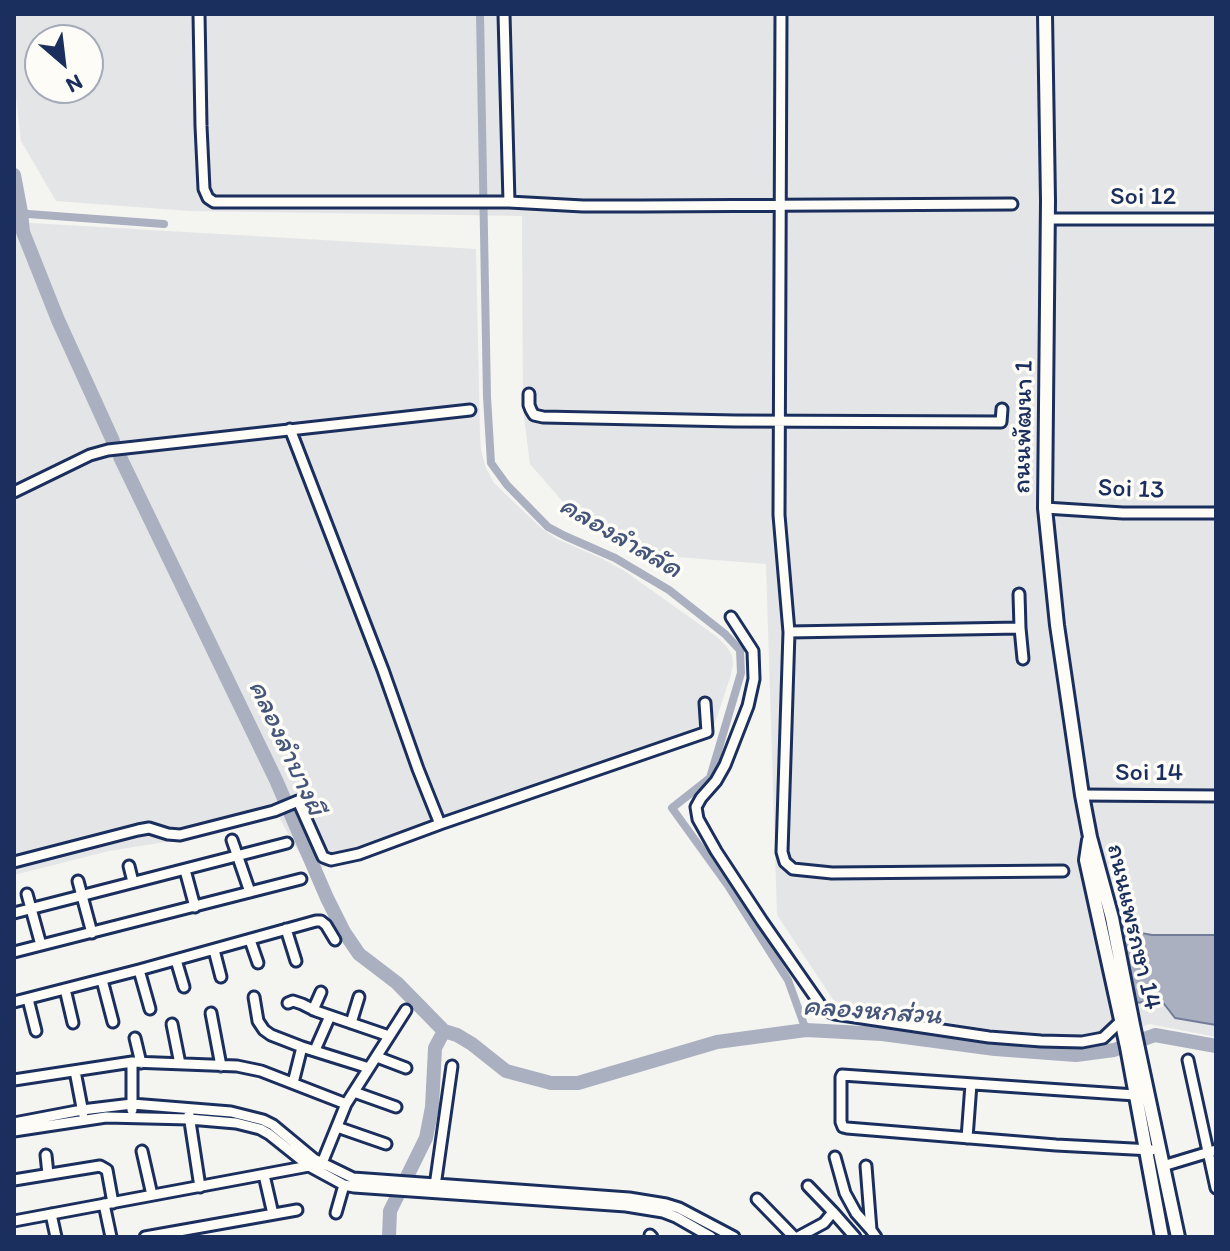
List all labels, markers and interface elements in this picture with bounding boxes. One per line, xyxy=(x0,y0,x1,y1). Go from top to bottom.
north arrow xyxy=(24,24,104,104)
text: N xyxy=(62,68,87,99)
street label: Soi 12 xyxy=(1110,181,1176,213)
street label: ถนนพัฒนา 1 xyxy=(1007,360,1041,494)
street label: Soi 13 xyxy=(1097,473,1165,507)
water label: คลองลำสลัด xyxy=(553,489,687,587)
water label: คลองลำบางผี xyxy=(240,675,332,821)
street label: Soi 14 xyxy=(1115,757,1183,789)
street label: ถนนแพรกษา 14 xyxy=(1099,841,1167,1013)
water label: คลองหกส่วน xyxy=(801,990,943,1034)

